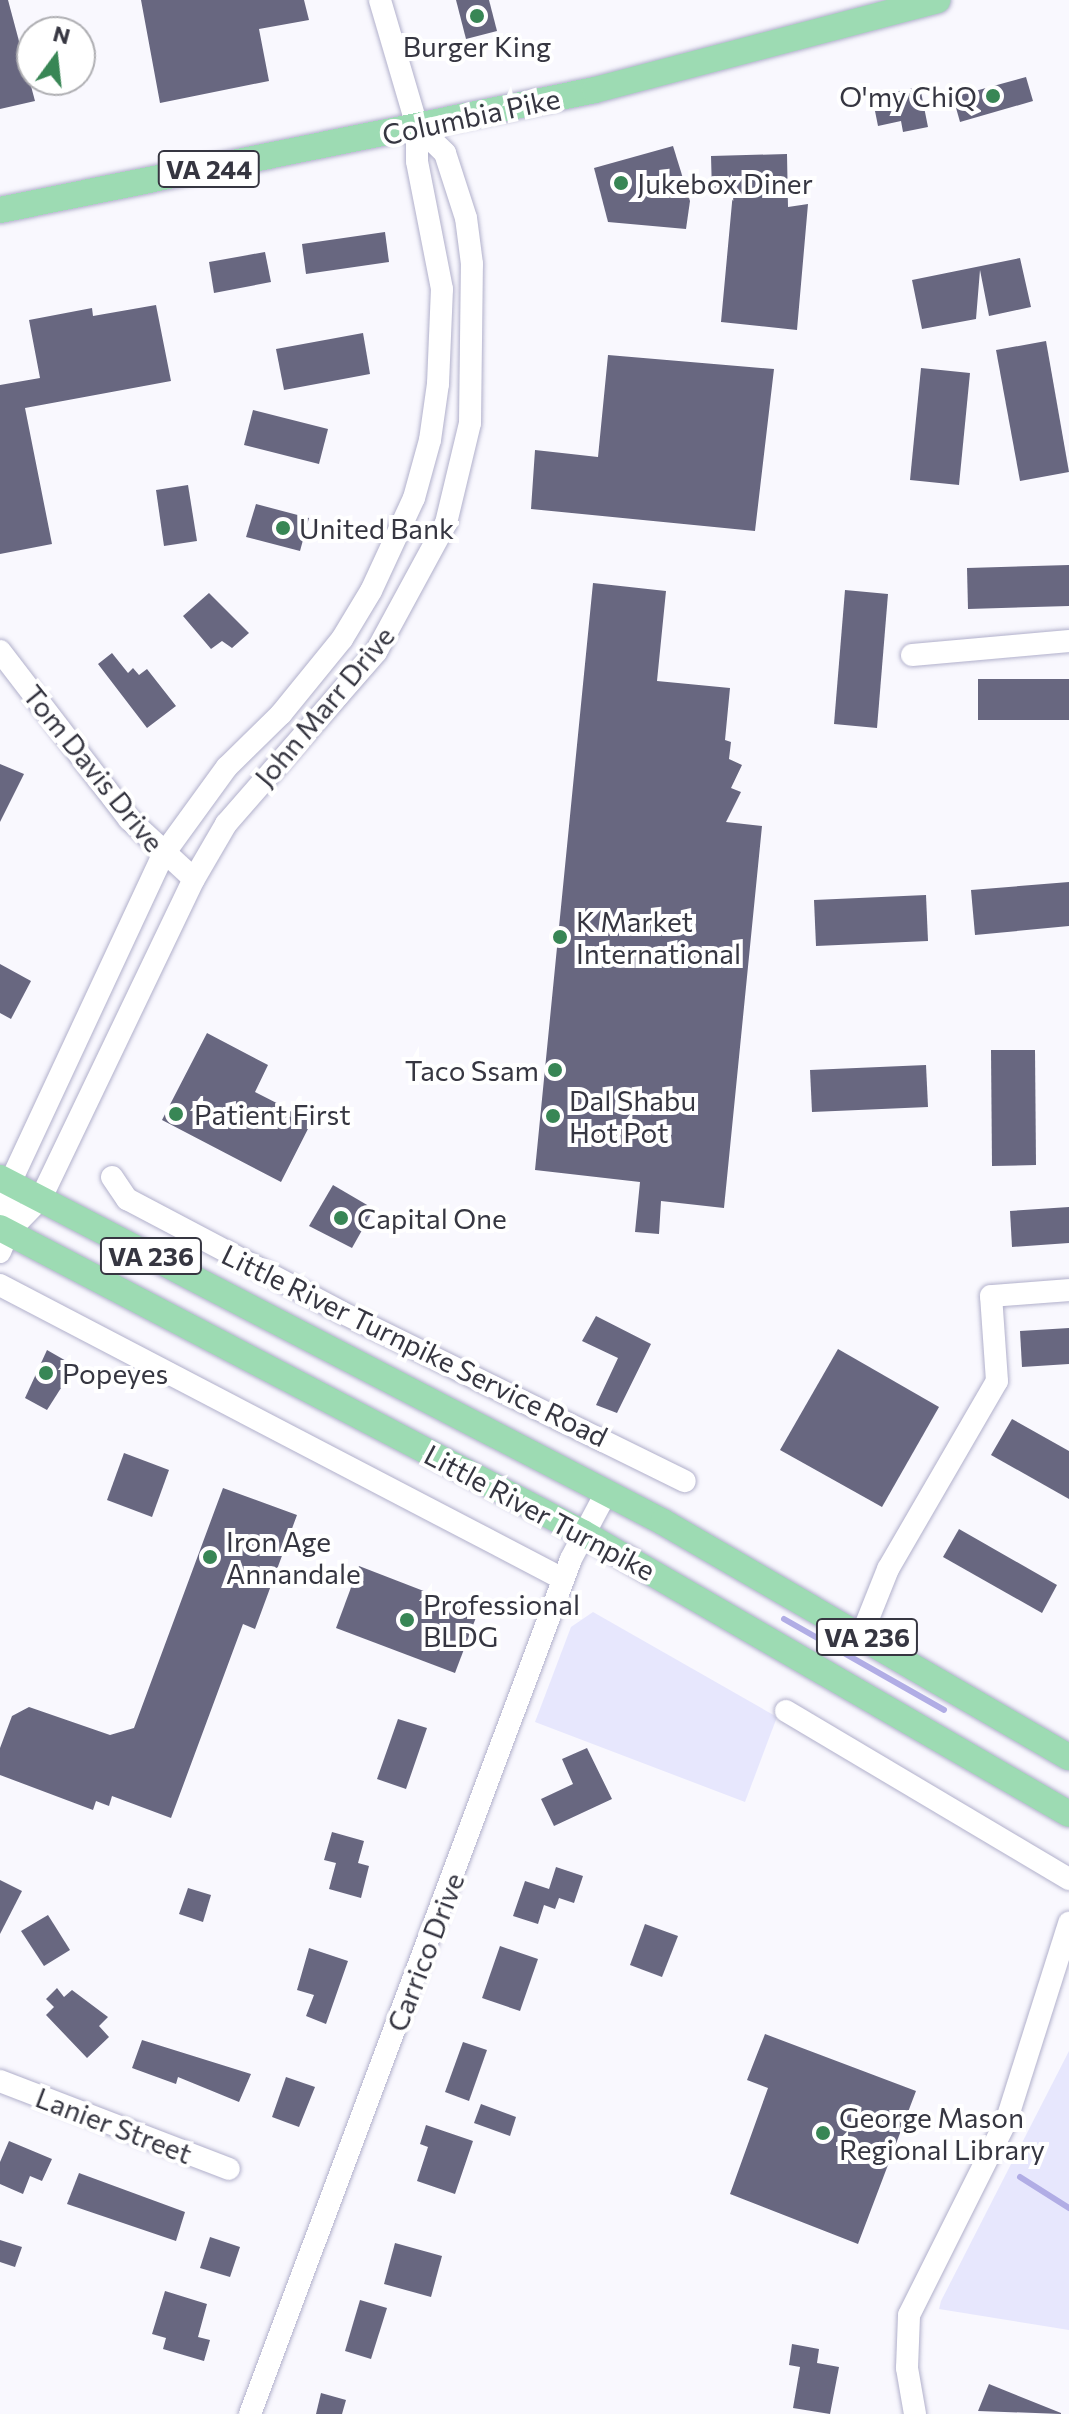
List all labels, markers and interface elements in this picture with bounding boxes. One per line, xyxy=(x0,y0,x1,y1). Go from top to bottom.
marker: Burger King xyxy=(468,7,486,25)
north arrow xyxy=(16,16,96,96)
text: N xyxy=(50,19,73,49)
place label: Burger King xyxy=(403,29,551,63)
place label: O'my ChiQ xyxy=(839,79,977,113)
street label: Columbia Pike xyxy=(379,81,563,151)
marker: O'my ChiQ xyxy=(984,87,1002,105)
road number: VA 244 xyxy=(157,147,261,191)
place label: Jukebox Diner xyxy=(637,166,813,200)
marker: Jukebox Diner xyxy=(612,174,630,192)
place label: United Bank xyxy=(299,511,454,545)
marker: United Bank xyxy=(274,519,292,537)
street label: John Marr Drive xyxy=(247,619,401,793)
street label: Tom Davis Drive xyxy=(17,678,171,858)
place label: K Market International xyxy=(576,904,741,970)
marker: K Market International xyxy=(551,928,569,946)
place label: Taco Ssam xyxy=(405,1053,539,1087)
marker: Taco Ssam xyxy=(546,1061,564,1079)
place label: Dal Shabu Hot Pot xyxy=(569,1083,696,1149)
place label: Patient First xyxy=(194,1097,351,1131)
marker: Patient First xyxy=(165,1103,187,1125)
marker: Dal Shabu Hot Pot xyxy=(544,1107,562,1125)
place label: Capital One xyxy=(357,1201,507,1235)
marker: Capital One xyxy=(332,1209,350,1227)
road number: VA 236 xyxy=(99,1234,203,1278)
street label: Little River Turnpike Service Road xyxy=(217,1237,613,1453)
place label: Popeyes xyxy=(62,1356,168,1390)
marker: Popeyes xyxy=(37,1364,55,1382)
street label: Little River Turnpike xyxy=(419,1437,661,1587)
place label: Iron Age Annandale xyxy=(226,1524,361,1590)
marker: Iron Age Annandale xyxy=(201,1548,219,1566)
place label: Professional BLDG xyxy=(423,1587,580,1653)
marker: Professional BLDG xyxy=(398,1611,416,1629)
road number: VA 236 xyxy=(815,1615,919,1659)
street label: Carrico Drive xyxy=(379,1868,471,2036)
street label: Lanier Street xyxy=(31,2080,197,2170)
place label: George Mason Regional Library xyxy=(839,2100,1045,2166)
marker: George Mason Regional Library xyxy=(814,2124,832,2142)

